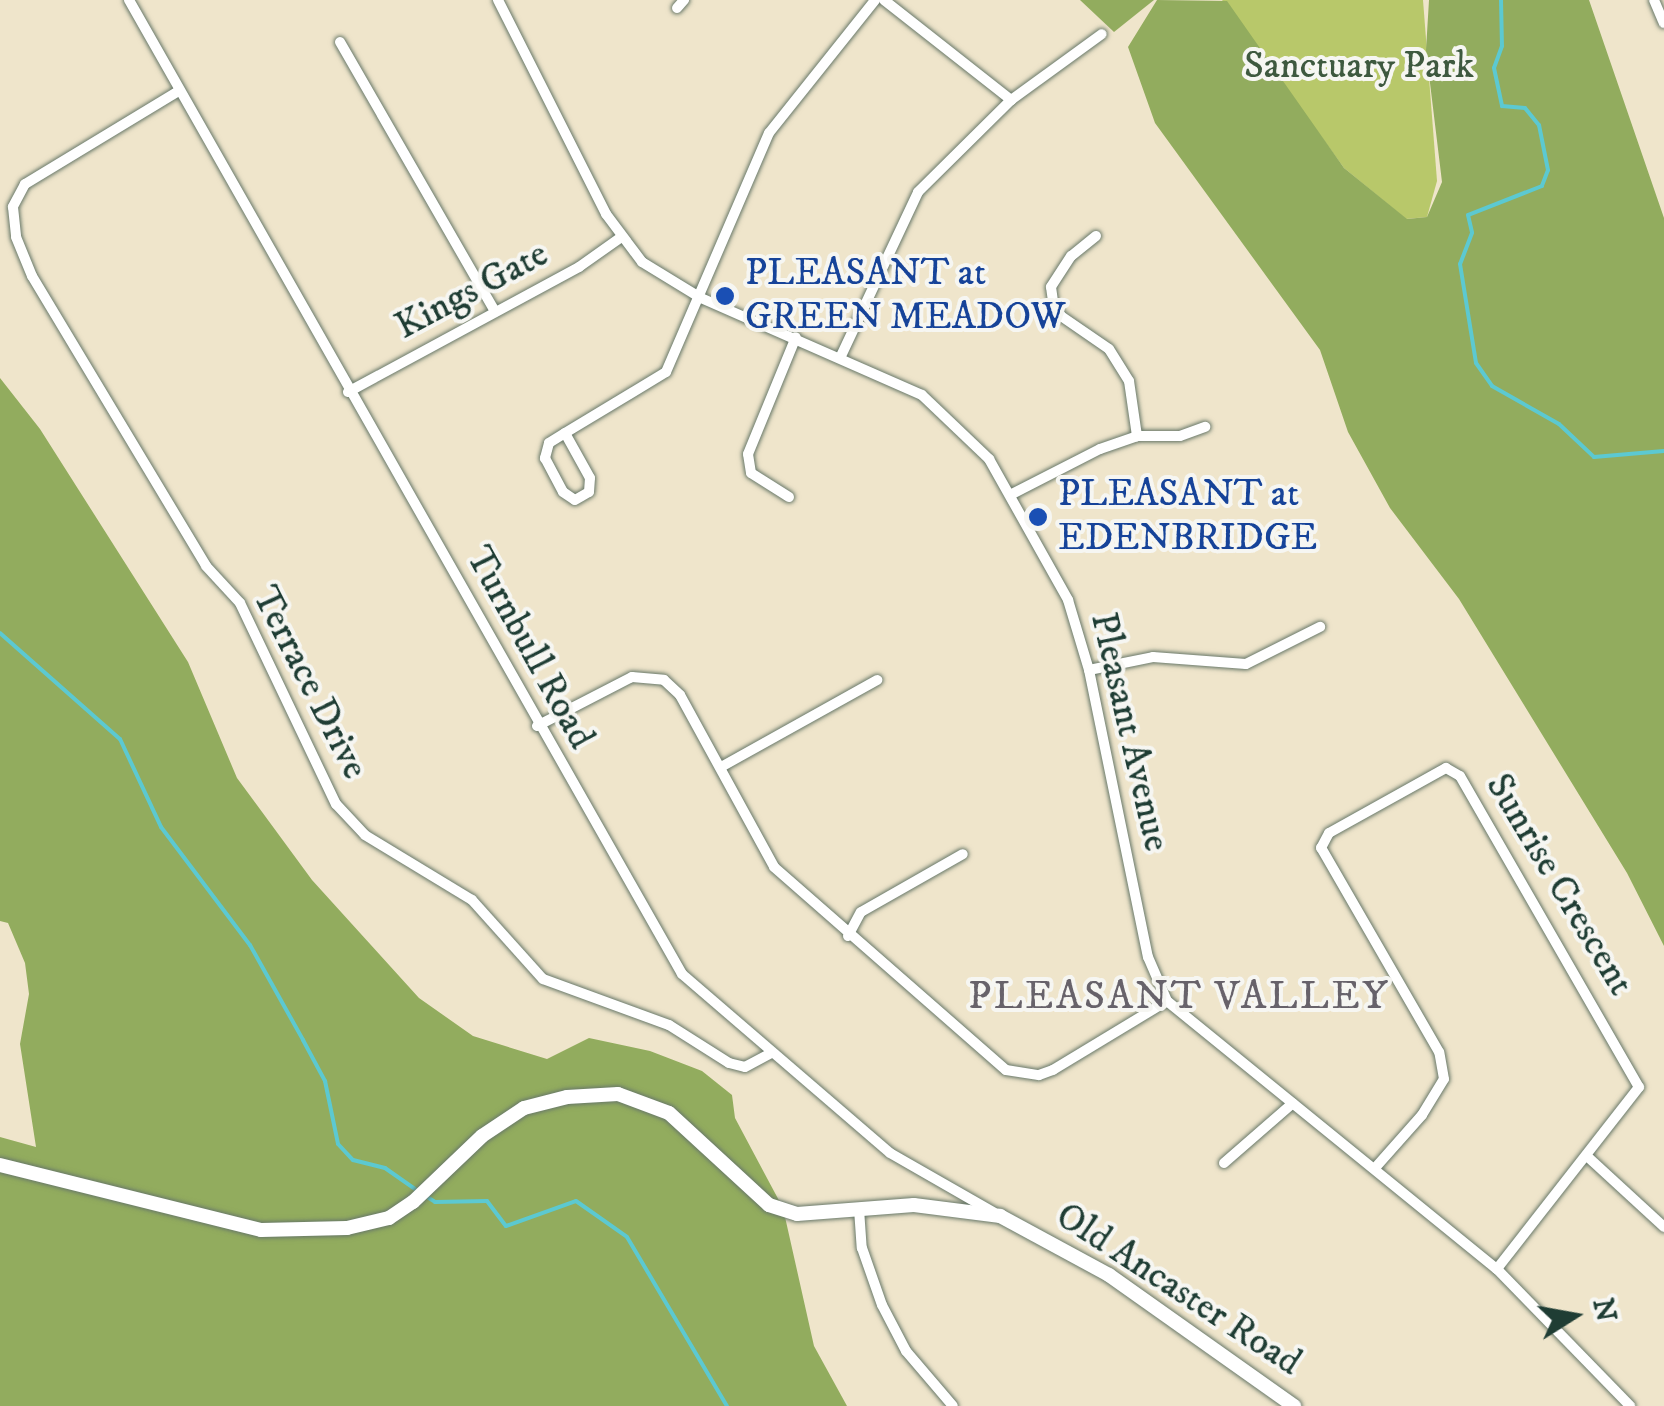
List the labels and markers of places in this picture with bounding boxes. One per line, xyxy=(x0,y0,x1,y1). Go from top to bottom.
place label: PLEASANT at GREEN MEADOW xyxy=(745,251,1065,340)
marker: PLEASANT at GREEN MEADOW xyxy=(714,285,736,307)
place label: PLEASANT at EDENBRIDGE xyxy=(1058,472,1317,562)
marker: PLEASANT at EDENBRIDGE xyxy=(1027,506,1049,528)

